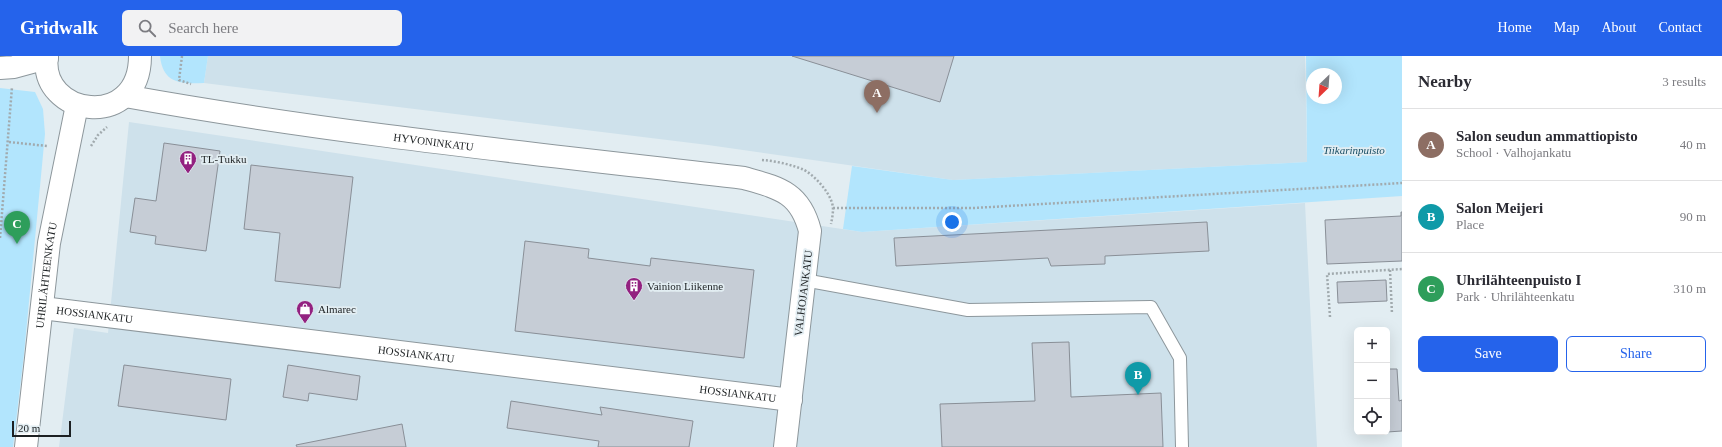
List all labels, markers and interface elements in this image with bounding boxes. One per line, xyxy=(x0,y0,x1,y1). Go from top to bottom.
search box xyxy=(122,10,402,46)
text: Gridwalk xyxy=(20,17,98,38)
icon: search xyxy=(136,17,158,39)
text: Search here xyxy=(168,20,239,36)
text: Home xyxy=(1498,20,1532,35)
text: Map xyxy=(1554,20,1579,35)
text: About xyxy=(1601,20,1636,35)
text: Contact xyxy=(1658,20,1702,35)
north arrow xyxy=(1306,68,1342,104)
text: Nearby xyxy=(1418,72,1472,91)
text: 3 results xyxy=(1662,74,1706,89)
pin: A xyxy=(864,80,890,113)
text: Salon seudun ammattiopisto xyxy=(1456,128,1638,144)
street label: HYVONINKATU xyxy=(393,131,474,153)
text: A xyxy=(1426,137,1436,152)
text: 40 m xyxy=(1680,137,1706,152)
park label: Tiikarinpuisto xyxy=(1323,144,1385,156)
text: School · Valhojankatu xyxy=(1456,145,1571,160)
building icon: TL-Tukku xyxy=(178,149,198,174)
place label: TL-Tukku xyxy=(201,153,247,165)
text: Salon Meijeri xyxy=(1456,200,1543,216)
text: B xyxy=(1427,209,1435,224)
text: 90 m xyxy=(1680,209,1706,224)
pin: C xyxy=(4,211,30,244)
your location xyxy=(942,212,962,232)
text: Place xyxy=(1456,217,1484,232)
street label: UHRILÄHTEENKATU xyxy=(33,221,59,329)
street label: VALHOJANKATU xyxy=(792,249,814,337)
text: Uhrilähteenpuisto I xyxy=(1456,272,1581,288)
building icon: Vainion Liikenne xyxy=(624,276,644,301)
place label: Vainion Liikenne xyxy=(647,280,723,292)
text: C xyxy=(1426,281,1436,296)
text: 310 m xyxy=(1673,281,1706,296)
text: Park · Uhrilähteenkatu xyxy=(1456,289,1574,304)
shop icon: Almarec xyxy=(295,299,315,324)
place label: Almarec xyxy=(318,303,356,315)
street label: HOSSIANKATU xyxy=(56,304,134,325)
map controls xyxy=(1354,327,1390,435)
button: + xyxy=(1354,327,1390,363)
button: Save xyxy=(1418,336,1558,372)
button: Share xyxy=(1566,336,1706,372)
street label: HOSSIANKATU xyxy=(377,343,455,365)
pin: B xyxy=(1125,362,1151,395)
button: − xyxy=(1354,363,1390,399)
street label: HOSSIANKATU xyxy=(699,383,777,404)
button: locate xyxy=(1354,399,1390,435)
scale bar xyxy=(12,419,71,438)
text: 20 m xyxy=(18,422,40,434)

